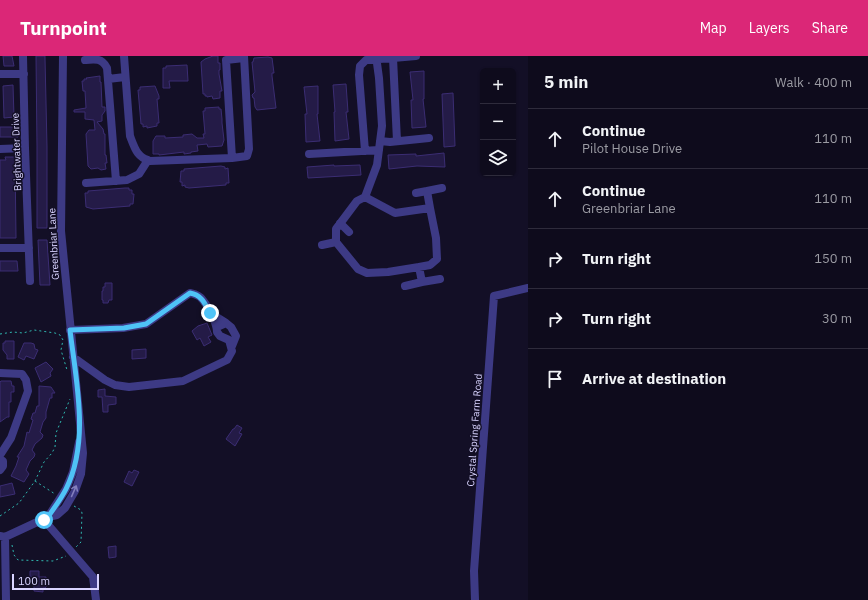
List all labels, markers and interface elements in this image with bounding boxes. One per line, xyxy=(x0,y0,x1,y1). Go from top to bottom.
text: Turnpoint xyxy=(20,16,107,40)
text: Map xyxy=(700,19,727,37)
text: Layers xyxy=(749,19,790,37)
text: Share xyxy=(812,19,848,37)
map controls xyxy=(480,68,516,176)
button: + xyxy=(480,68,516,104)
text: 5 min xyxy=(544,71,588,93)
text: Walk · 400 m xyxy=(775,74,852,91)
button: − xyxy=(480,104,516,140)
street label: Brightwater Drive xyxy=(9,112,24,191)
text: Continue xyxy=(582,121,646,140)
icon: ahead xyxy=(544,128,566,150)
text: 110 m xyxy=(814,130,852,147)
button: layers xyxy=(480,140,516,176)
text: Pilot House Drive xyxy=(582,140,682,157)
text: Continue xyxy=(582,181,646,200)
icon: ahead xyxy=(544,188,566,210)
text: 110 m xyxy=(814,190,852,207)
text: Greenbriar Lane xyxy=(582,200,676,217)
street label: Greenbriar Lane xyxy=(45,207,62,280)
icon: right xyxy=(544,248,566,270)
text: Turn right xyxy=(582,249,651,268)
text: 150 m xyxy=(814,250,852,267)
route end xyxy=(201,304,219,322)
icon: right xyxy=(544,308,566,330)
text: Turn right xyxy=(582,309,651,328)
text: 30 m xyxy=(822,310,852,327)
icon: arrive xyxy=(544,368,566,390)
text: Arrive at destination xyxy=(582,369,726,388)
street label: Crystal Spring Farm Road xyxy=(464,373,485,487)
one-way arrow xyxy=(71,485,78,497)
route start xyxy=(35,511,53,529)
scale bar xyxy=(12,572,99,591)
text: 100 m xyxy=(18,574,50,588)

